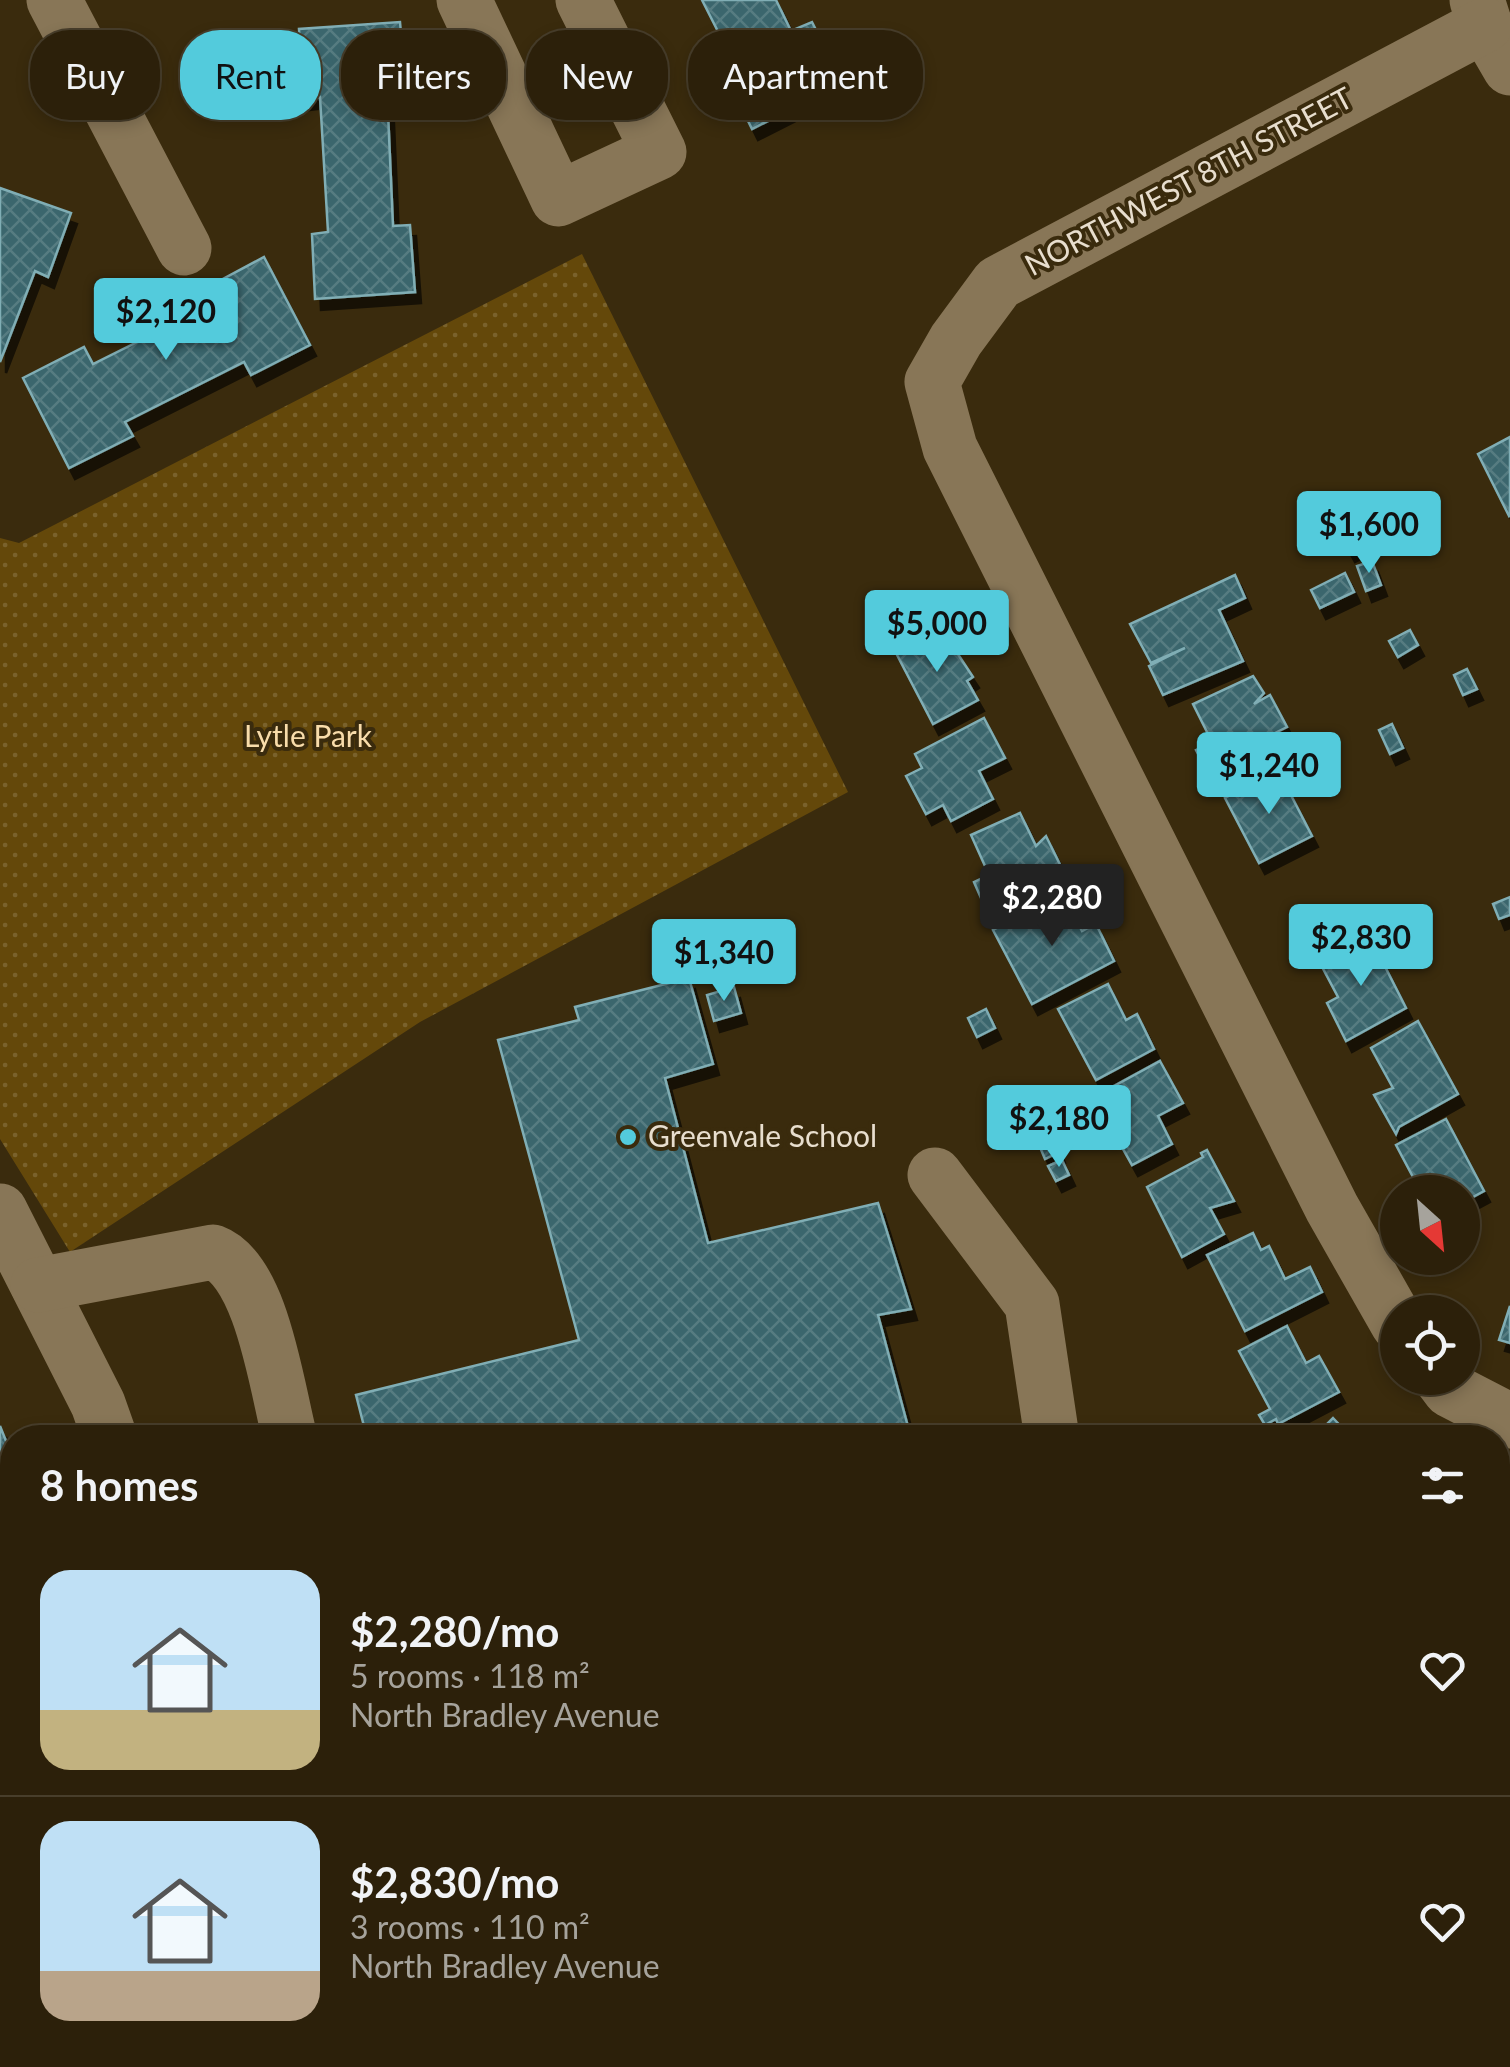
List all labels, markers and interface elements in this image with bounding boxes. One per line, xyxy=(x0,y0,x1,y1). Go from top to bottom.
chip: Buy xyxy=(30,30,160,120)
chip: Rent xyxy=(180,30,321,120)
chip: Filters xyxy=(341,30,506,120)
chip: New xyxy=(526,30,668,120)
chip: Apartment xyxy=(688,30,923,120)
street label: NORTHWEST 8TH STREET xyxy=(1018,78,1358,282)
pin: $2,120 xyxy=(85,278,247,363)
text: $2,120 xyxy=(116,291,216,330)
pin: $1,600 xyxy=(1288,491,1450,576)
text: $1,600 xyxy=(1319,504,1419,543)
pin: $5,000 xyxy=(856,590,1018,675)
text: $5,000 xyxy=(887,603,987,642)
park label: Lytle Park xyxy=(244,717,373,753)
pin: $1,240 xyxy=(1188,732,1350,817)
text: $1,240 xyxy=(1219,745,1319,784)
pin: $2,280 xyxy=(971,864,1133,949)
text: $2,280 xyxy=(1002,877,1102,916)
pin: $2,830 xyxy=(1280,904,1442,989)
text: $2,830 xyxy=(1311,917,1411,956)
pin: $1,340 xyxy=(643,919,805,1004)
text: $1,340 xyxy=(674,932,774,971)
pin: $2,180 xyxy=(978,1085,1140,1170)
text: $2,180 xyxy=(1009,1098,1109,1137)
place label: Greenvale School xyxy=(648,1117,877,1153)
marker: Greenvale School xyxy=(617,1126,639,1148)
north arrow xyxy=(1380,1175,1480,1275)
map controls xyxy=(1380,1175,1480,1395)
button: locate xyxy=(1380,1295,1480,1395)
icon: filters xyxy=(1415,1458,1470,1513)
text: 8 homes xyxy=(40,1460,198,1510)
text: $2,280/mo xyxy=(350,1606,559,1656)
icon: home xyxy=(120,1610,240,1730)
icon: heart xyxy=(1415,1643,1470,1698)
text: 5 rooms · 118 m² xyxy=(350,1656,590,1695)
text: North Bradley Avenue xyxy=(350,1695,660,1734)
text: $2,830/mo xyxy=(350,1857,559,1907)
icon: home xyxy=(120,1861,240,1981)
icon: heart xyxy=(1415,1894,1470,1949)
text: 3 rooms · 110 m² xyxy=(350,1907,590,1946)
text: North Bradley Avenue xyxy=(350,1946,660,1985)

